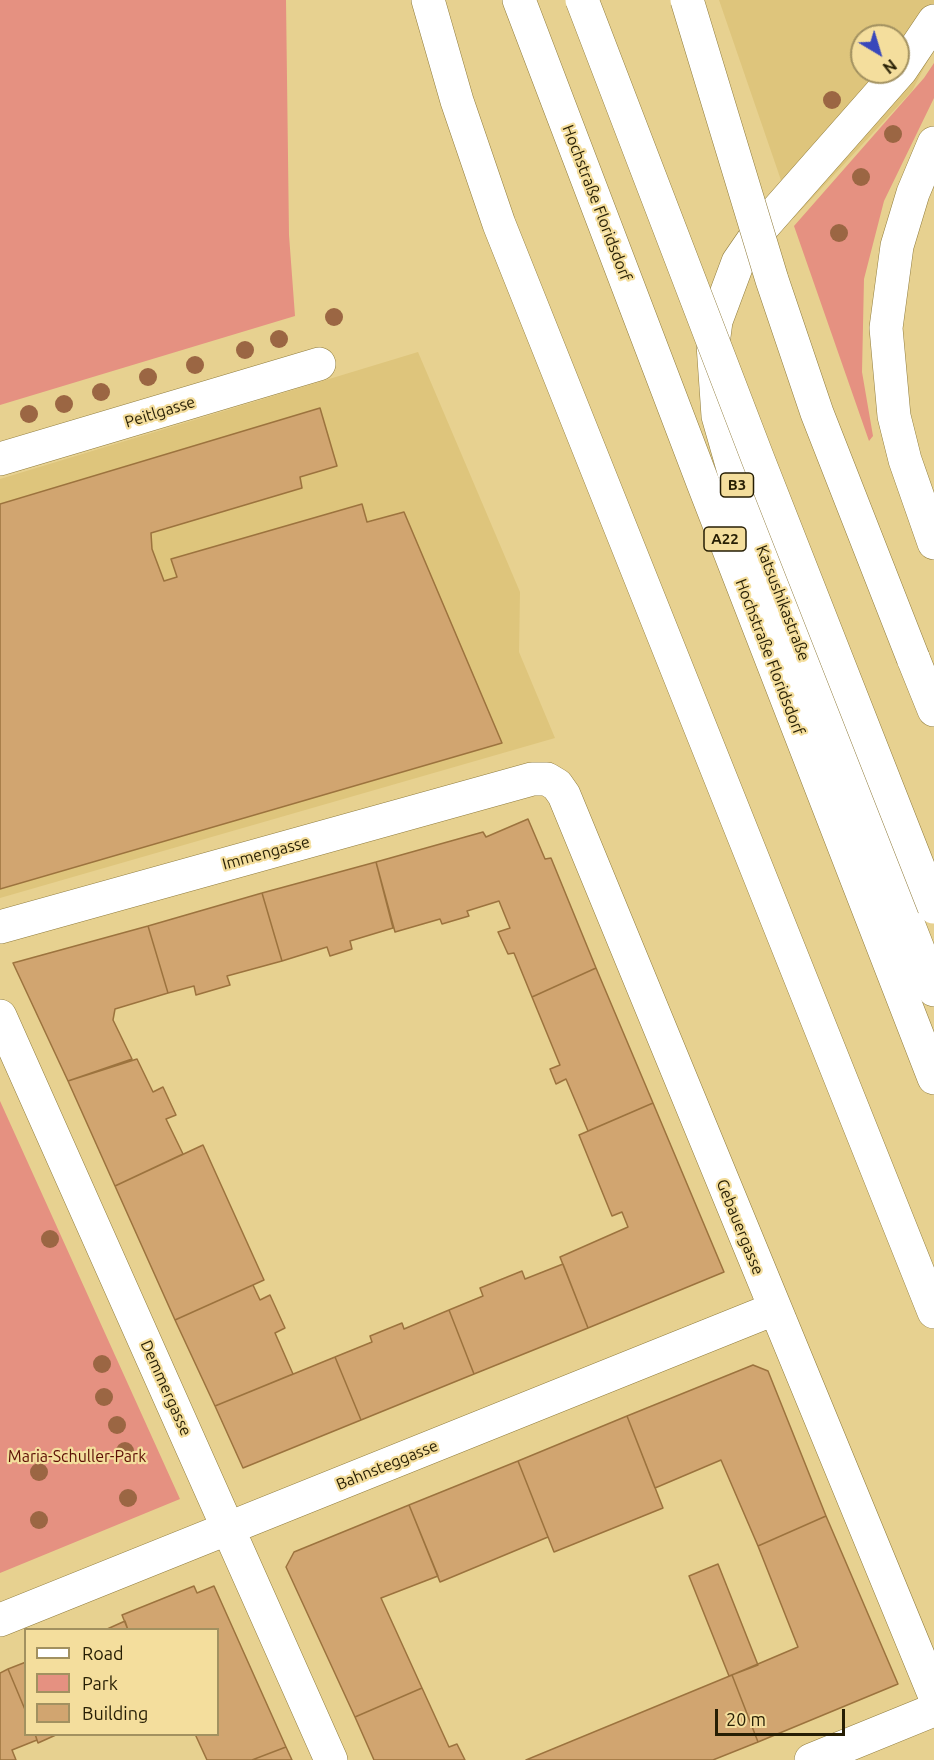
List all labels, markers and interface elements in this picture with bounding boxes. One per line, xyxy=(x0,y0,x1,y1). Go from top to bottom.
north arrow xyxy=(850,24,910,84)
text: N xyxy=(880,56,900,77)
street label: Hochstraße Floridsdorf xyxy=(558,122,636,284)
street label: Peitlgasse xyxy=(122,392,198,432)
road number: B3 xyxy=(720,473,754,497)
road number: A22 xyxy=(704,527,746,551)
street label: Katsushikastraße xyxy=(752,542,814,664)
street label: Hochstraße Floridsdorf xyxy=(731,576,809,738)
street label: Immengasse xyxy=(220,832,312,874)
street label: Gebauergasse xyxy=(712,1176,768,1278)
street label: Demmergasse xyxy=(136,1337,196,1439)
street label: Bahnsteggasse xyxy=(333,1436,441,1494)
park label: Maria-Schuller-Park xyxy=(8,1447,146,1467)
legend xyxy=(24,1628,219,1736)
text: Road xyxy=(82,1643,124,1663)
text: Park xyxy=(82,1673,118,1693)
scale bar xyxy=(718,1697,848,1735)
text: Building xyxy=(82,1703,148,1723)
text: 20 m xyxy=(726,1709,766,1729)

